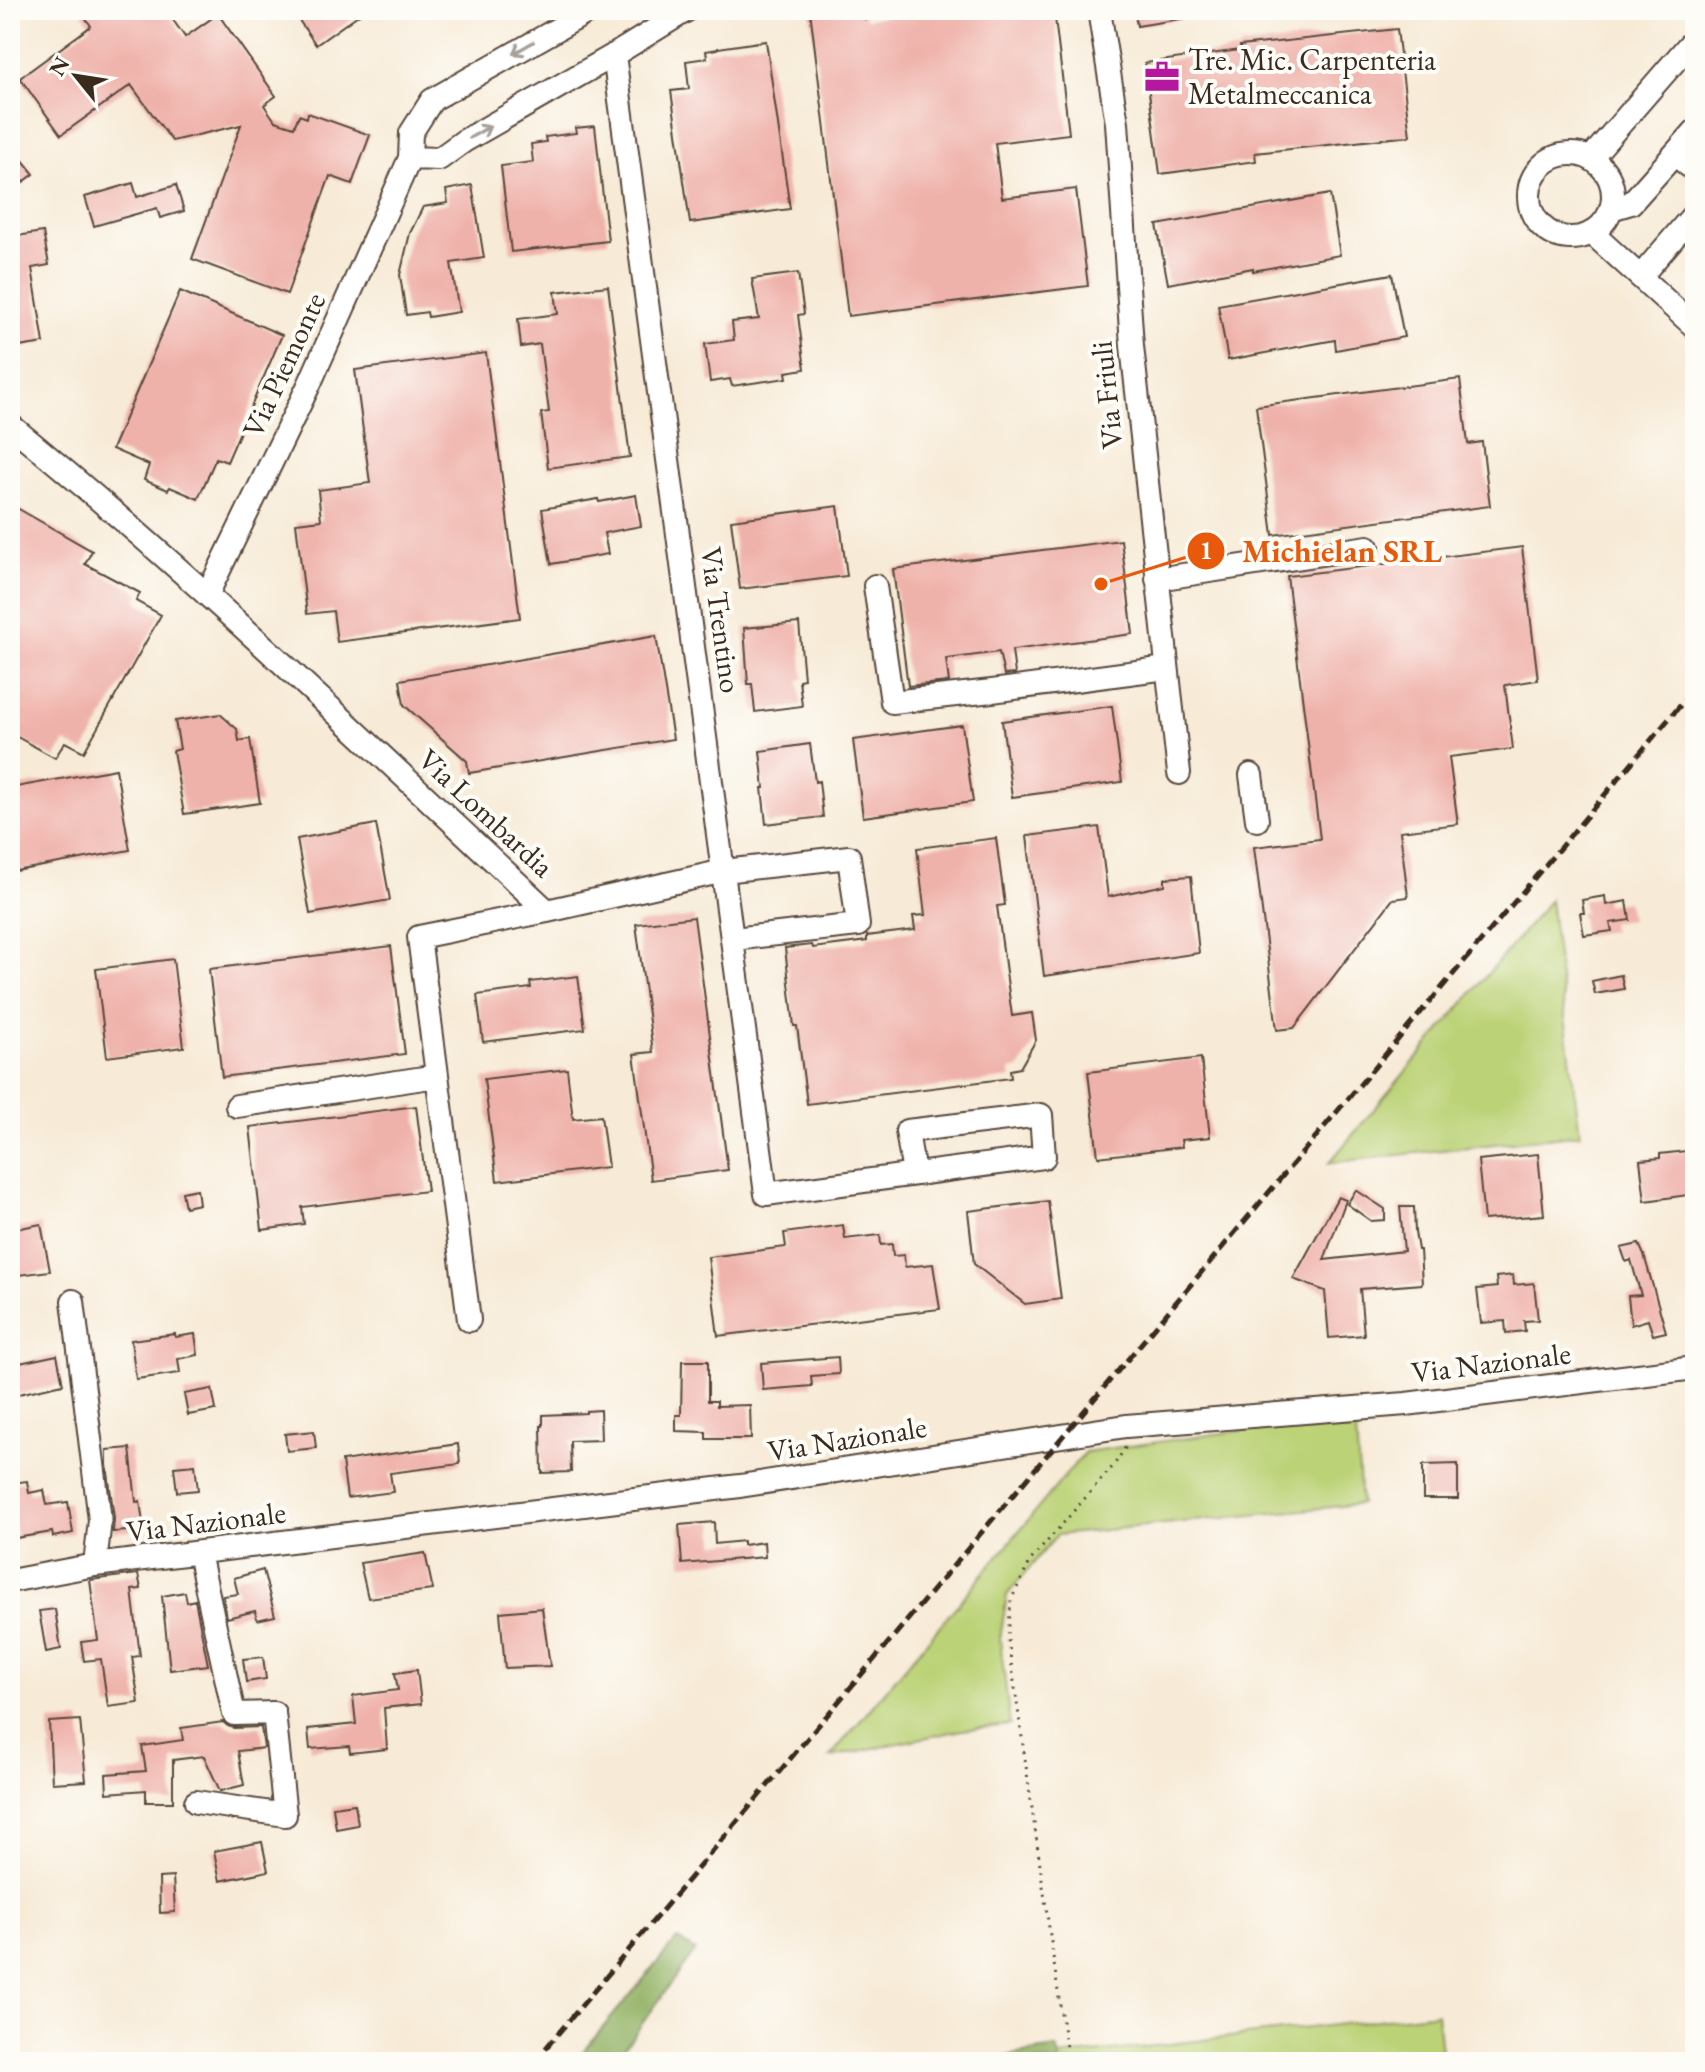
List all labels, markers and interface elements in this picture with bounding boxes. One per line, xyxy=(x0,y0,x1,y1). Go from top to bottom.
north arrow xyxy=(36,36,116,116)
one-way arrow xyxy=(512,40,535,56)
place label: Tre. Mic. Carpenteria Metalmeccanica xyxy=(1188,40,1436,113)
text: N xyxy=(42,51,76,81)
office icon: Tre. Mic. Carpenteria Metalmeccanica xyxy=(1143,58,1181,96)
one-way arrow xyxy=(468,124,492,139)
street label: Via Piemonte xyxy=(233,286,334,444)
street label: Via Friuli xyxy=(1081,339,1132,451)
callout: Michielan SRL xyxy=(1186,523,1458,579)
text: Michielan SRL xyxy=(1242,530,1442,572)
text: 1 xyxy=(1200,535,1212,566)
street label: Via Trentino xyxy=(692,544,751,695)
street label: Via Lombardia xyxy=(410,740,563,886)
street label: Via Nazionale xyxy=(1409,1333,1573,1392)
street label: Via Nazionale xyxy=(765,1407,929,1470)
street label: Via Nazionale xyxy=(124,1492,288,1551)

